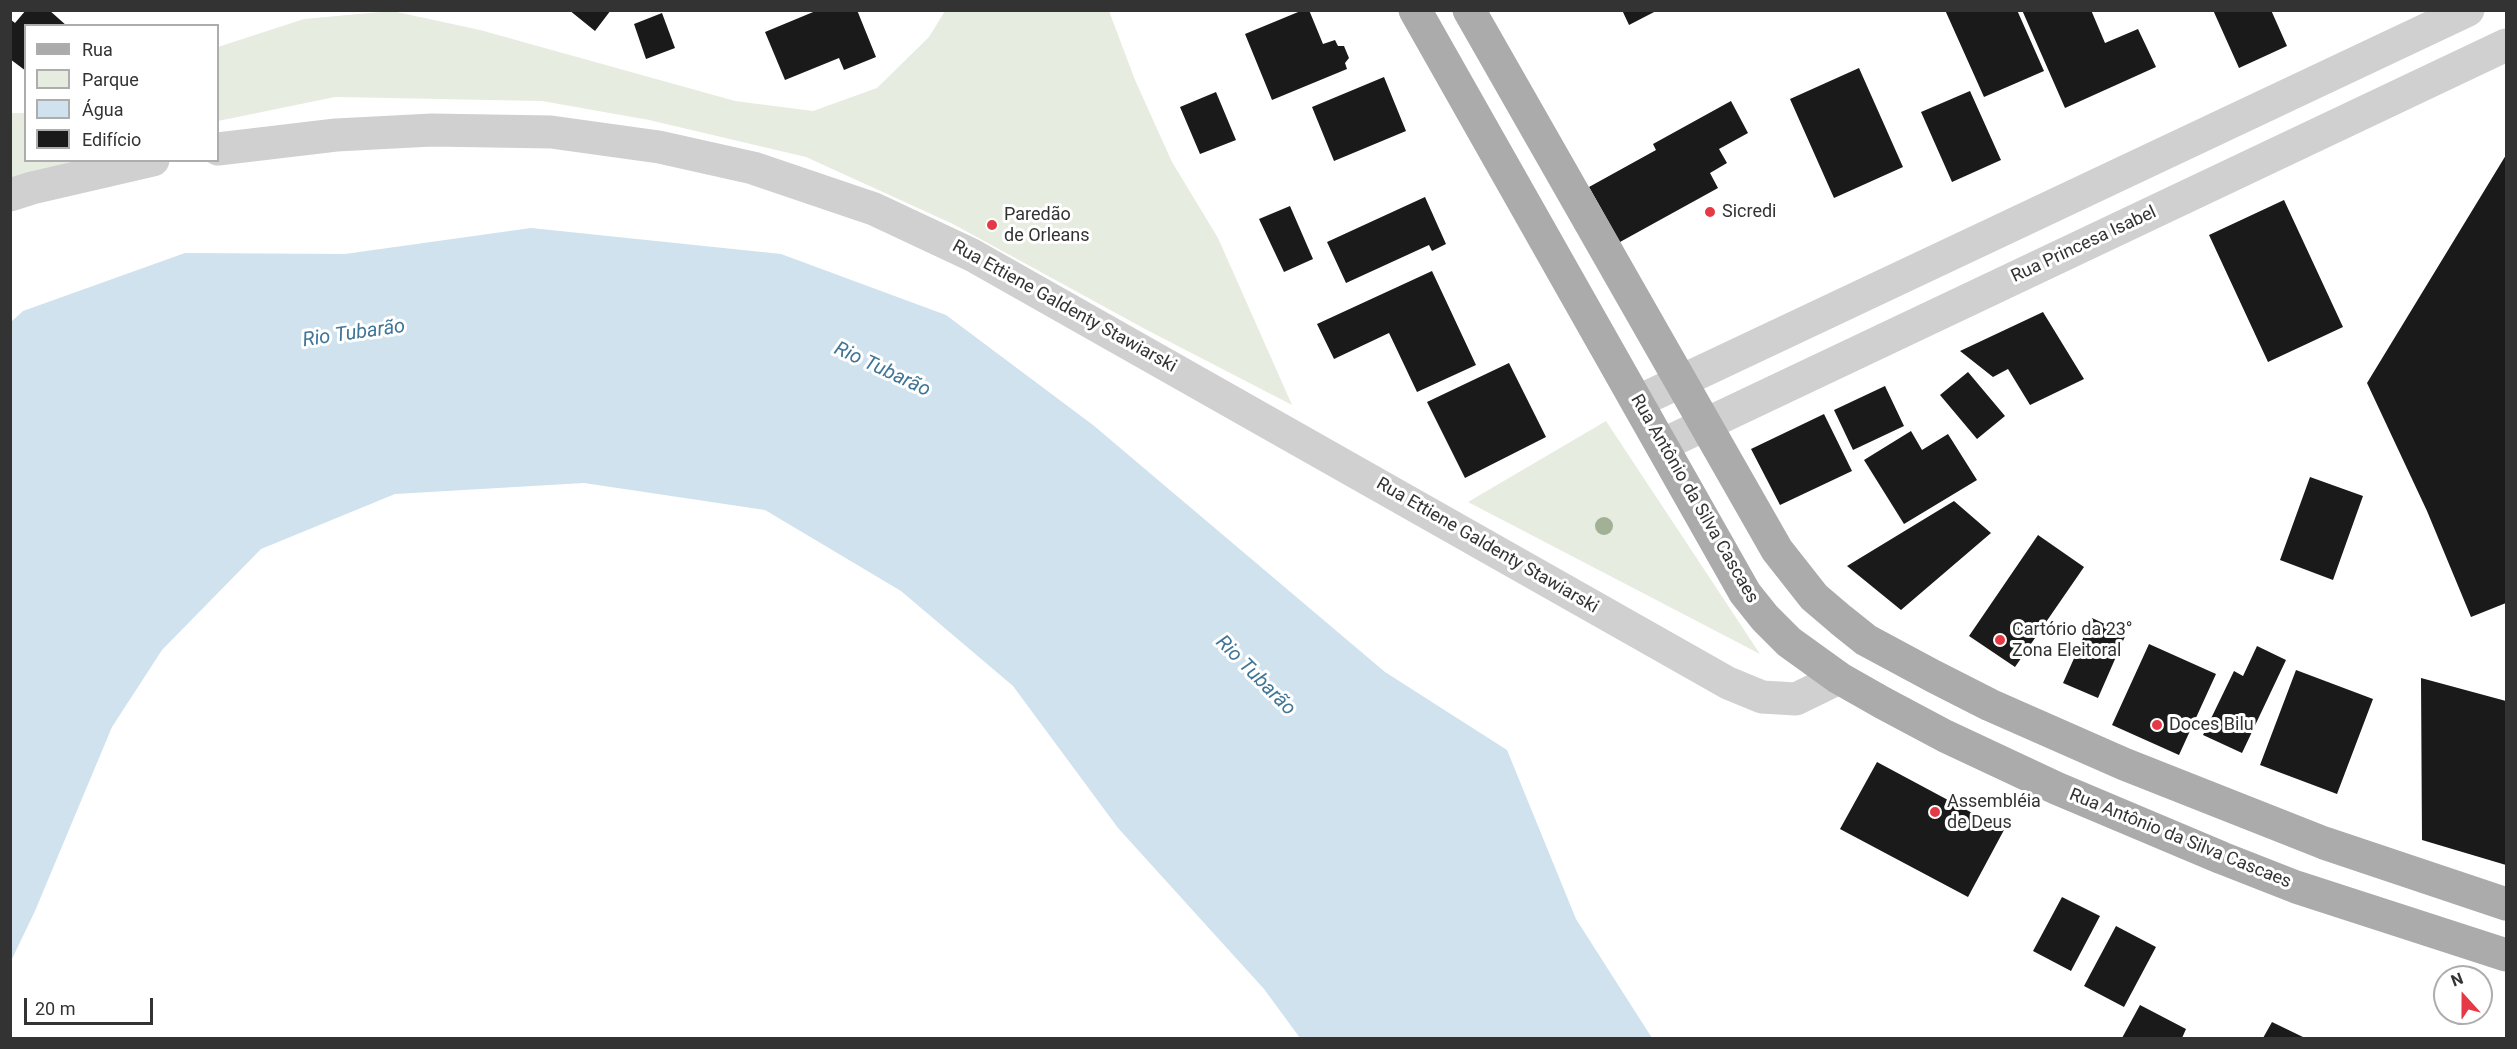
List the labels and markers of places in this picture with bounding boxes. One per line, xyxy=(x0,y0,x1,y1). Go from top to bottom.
place label: Sicredi xyxy=(1722,201,1776,223)
place label: Paredão de Orleans xyxy=(1004,204,1090,246)
marker: Sicredi xyxy=(1703,205,1717,219)
marker: Paredão de Orleans xyxy=(985,218,999,232)
place label: Cartório da 23° Zona Eleitoral xyxy=(2012,619,2133,662)
marker: Cartório da 23° Zona Eleitoral xyxy=(1993,633,2007,647)
place label: Doces Bilu xyxy=(2169,714,2254,736)
marker: Doces Bilu xyxy=(2150,718,2164,732)
place label: Assembléia de Deus xyxy=(1947,791,2041,834)
marker: Assembléia de Deus xyxy=(1928,805,1942,819)

